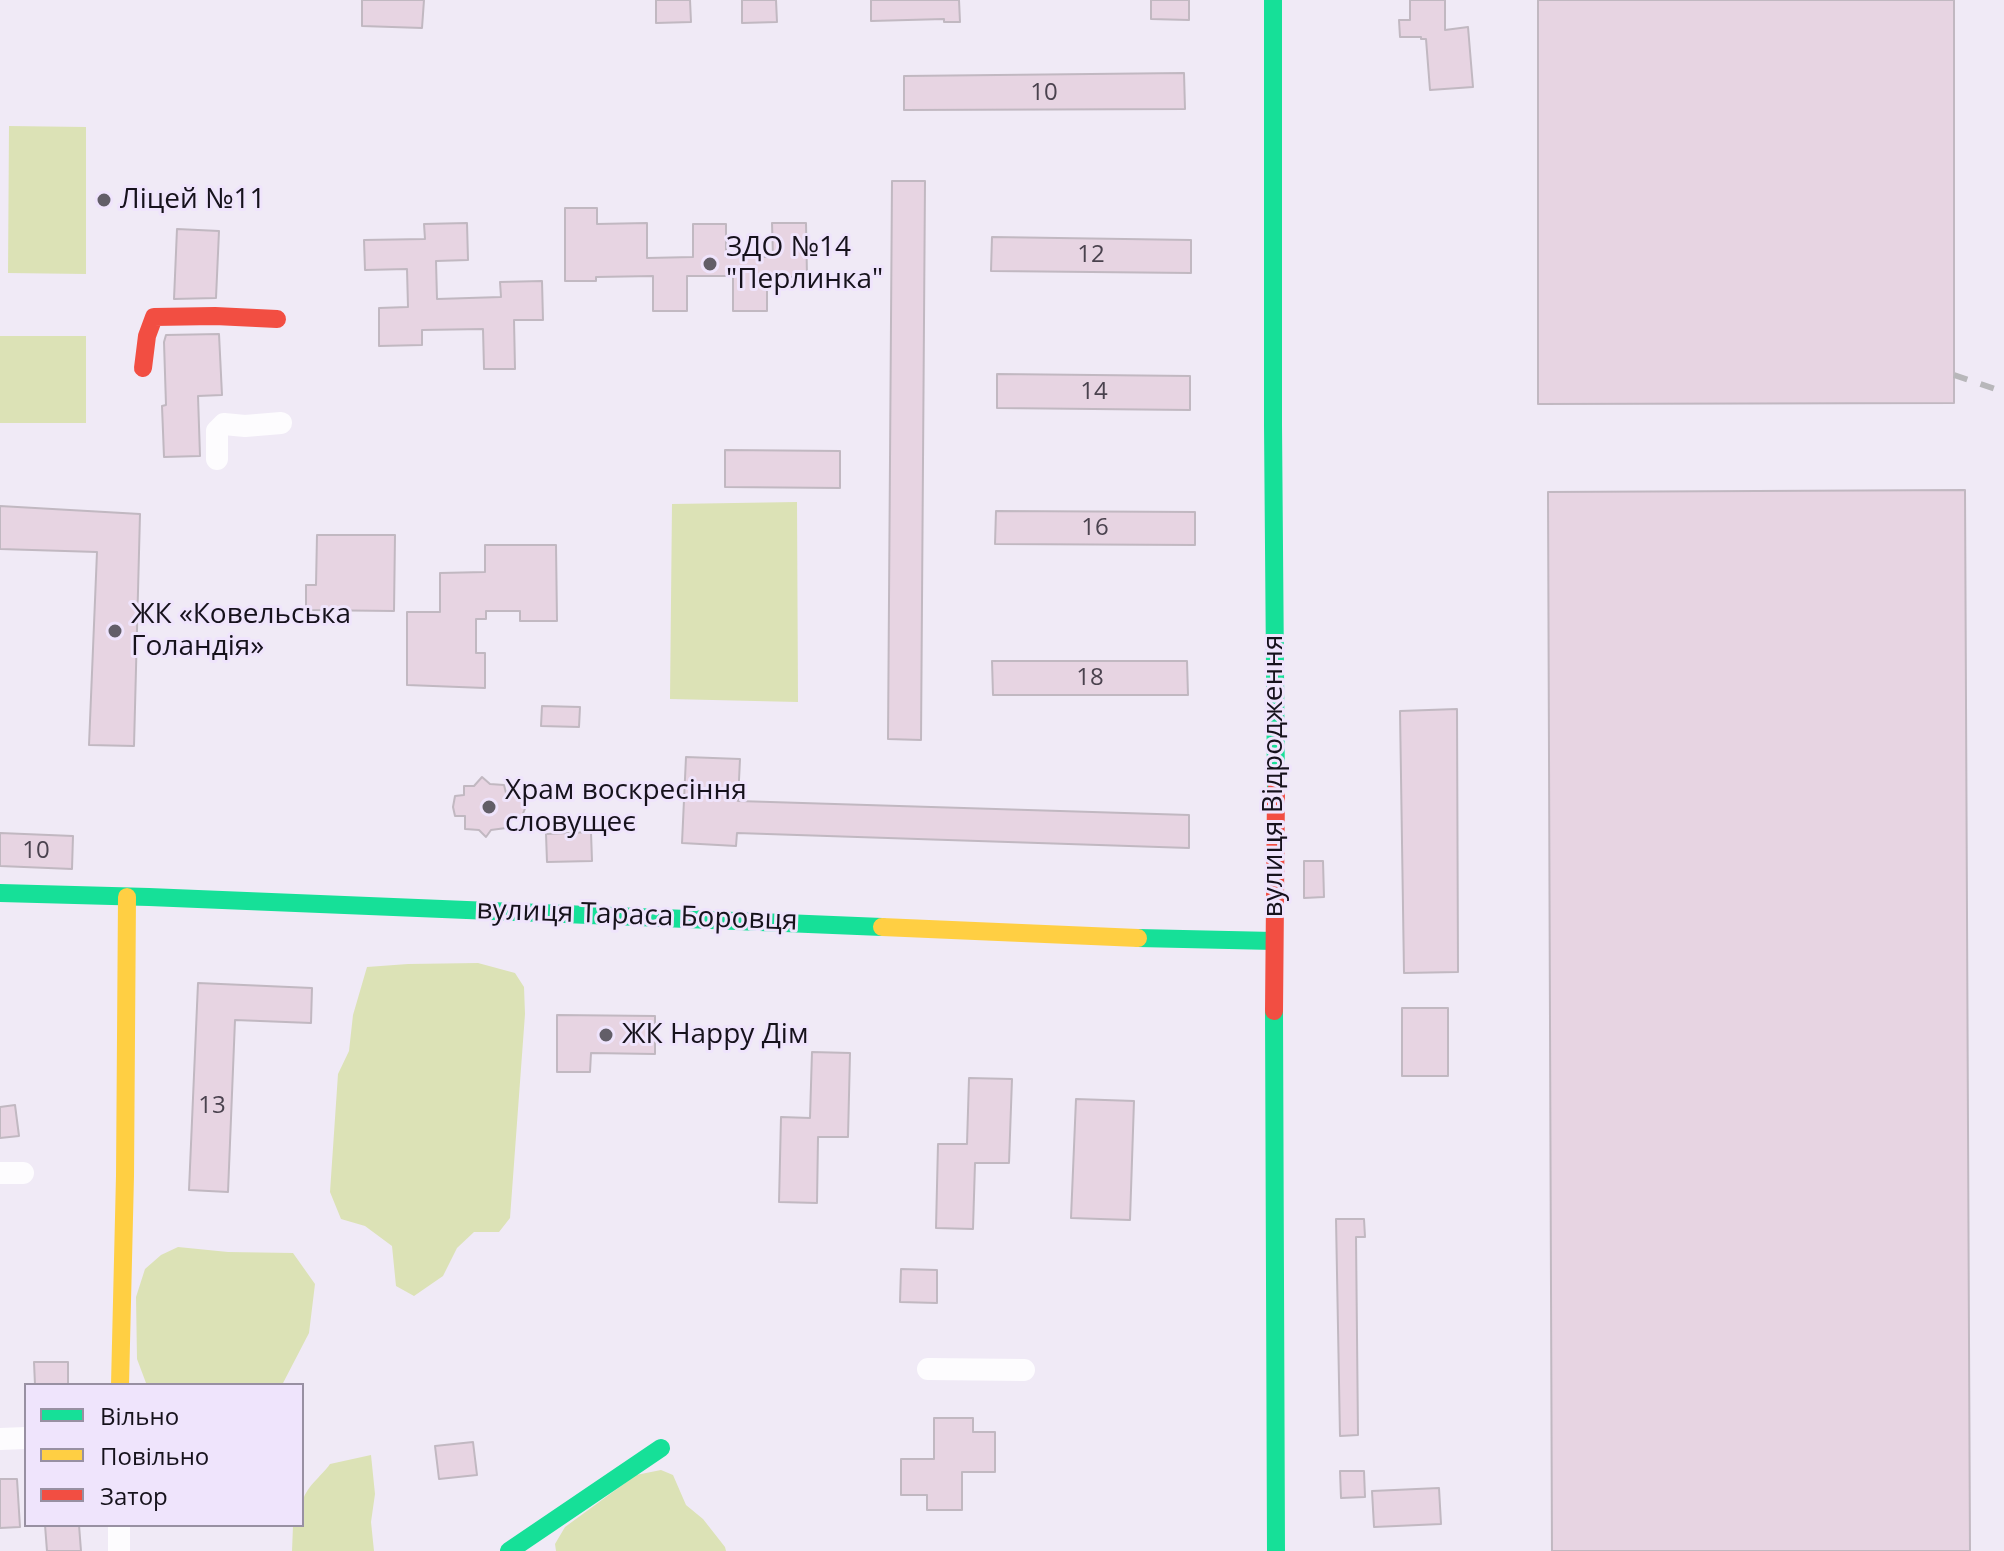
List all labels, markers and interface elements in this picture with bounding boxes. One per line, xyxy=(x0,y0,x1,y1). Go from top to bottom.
house number: 10 xyxy=(1030,79,1058,107)
place label: Ліцей №11 xyxy=(120,183,266,217)
marker: Ліцей №11 xyxy=(95,191,113,209)
place label: ЗДО №14 "Перлинка" xyxy=(726,231,883,297)
house number: 12 xyxy=(1077,241,1105,269)
marker: ЗДО №14 "Перлинка" xyxy=(701,255,719,273)
house number: 14 xyxy=(1080,378,1108,406)
house number: 16 xyxy=(1081,514,1109,542)
place label: ЖК «Ковельська Голандія» xyxy=(131,598,351,664)
marker: ЖК «Ковельська Голандія» xyxy=(106,622,124,640)
street label: вулиця Відродження xyxy=(1257,635,1291,917)
house number: 18 xyxy=(1076,664,1104,692)
place label: Храм воскресіння словущеє xyxy=(505,774,747,840)
marker: Храм воскресіння словущеє xyxy=(480,798,498,816)
house number: 10 xyxy=(22,837,50,865)
street label: вулиця Тараса Боровця xyxy=(476,894,798,938)
place label: ЖК Happy Дім xyxy=(622,1018,808,1052)
marker: ЖК Happy Дім xyxy=(597,1026,615,1044)
house number: 13 xyxy=(198,1092,226,1120)
legend xyxy=(24,1383,304,1527)
text: Вільно xyxy=(100,1399,179,1432)
text: Повільно xyxy=(100,1439,209,1472)
text: Затор xyxy=(100,1479,168,1512)

